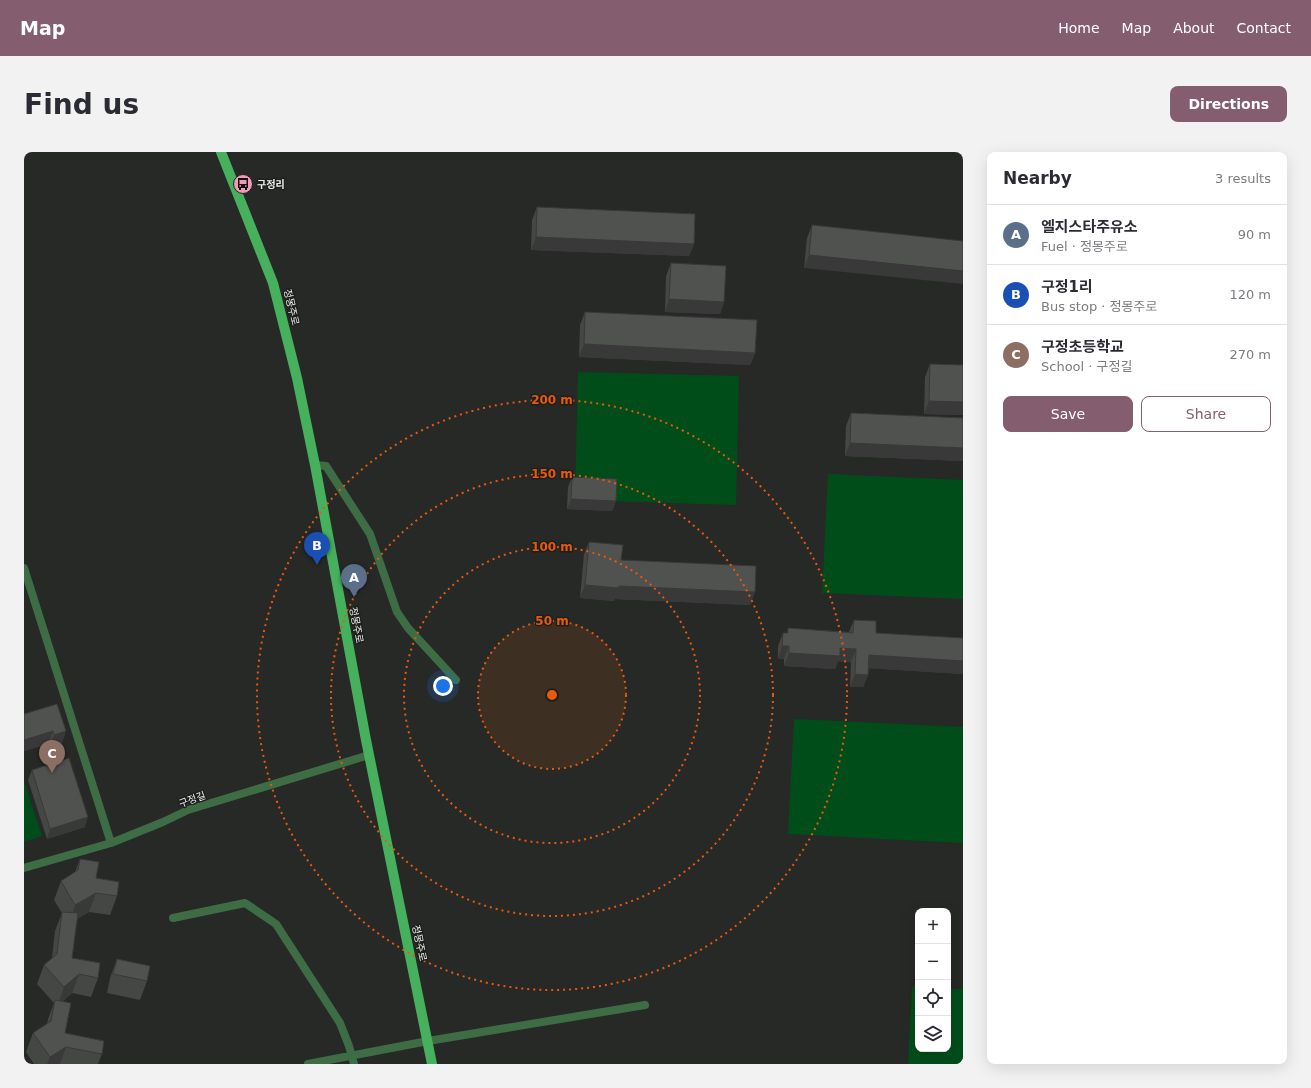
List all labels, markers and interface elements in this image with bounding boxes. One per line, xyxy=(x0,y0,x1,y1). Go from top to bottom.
text: Map xyxy=(20,17,65,39)
text: Home xyxy=(1058,20,1100,36)
text: Map xyxy=(1122,20,1151,36)
text: About xyxy=(1173,20,1215,36)
text: Contact xyxy=(1237,20,1291,36)
button: Directions xyxy=(1170,86,1287,122)
text: Find us xyxy=(24,88,139,121)
text: Nearby xyxy=(1003,168,1072,188)
text: 3 results xyxy=(1215,171,1271,186)
bus stop icon: 구정리 xyxy=(232,173,254,195)
place label: 구정리 xyxy=(257,179,285,190)
text: 엘지스타주유소 xyxy=(1041,218,1138,236)
text: A xyxy=(1011,227,1021,242)
text: 90 m xyxy=(1238,227,1271,242)
text: Fuel · 정몽주로 xyxy=(1041,239,1128,254)
text: 구정1리 xyxy=(1041,278,1093,296)
text: B xyxy=(1011,287,1021,302)
text: 120 m xyxy=(1229,287,1271,302)
street label: 정몽주로 xyxy=(282,288,301,326)
text: Bus stop · 정몽주로 xyxy=(1041,299,1157,314)
text: 구정초등학교 xyxy=(1041,338,1124,356)
text: C xyxy=(1011,347,1021,362)
text: 270 m xyxy=(1229,347,1271,362)
text: School · 구정길 xyxy=(1041,359,1132,374)
text: 200 m xyxy=(531,393,573,407)
button: Save xyxy=(1003,396,1133,432)
button: Share xyxy=(1141,396,1271,432)
text: 150 m xyxy=(531,467,573,481)
pin: B xyxy=(304,532,330,565)
text: 100 m xyxy=(531,540,573,554)
pin: A xyxy=(341,564,367,597)
street label: 정몽주로 xyxy=(348,606,365,644)
text: 50 m xyxy=(535,614,569,628)
your location xyxy=(433,676,453,696)
centre of rings xyxy=(545,688,559,702)
pin: C xyxy=(39,740,65,773)
street label: 구정길 xyxy=(177,790,207,809)
map controls xyxy=(915,908,951,1052)
button: + xyxy=(915,908,951,944)
street label: 정몽주로 xyxy=(410,924,429,962)
button: − xyxy=(915,944,951,980)
button: locate xyxy=(915,980,951,1016)
button: layers xyxy=(915,1016,951,1052)

